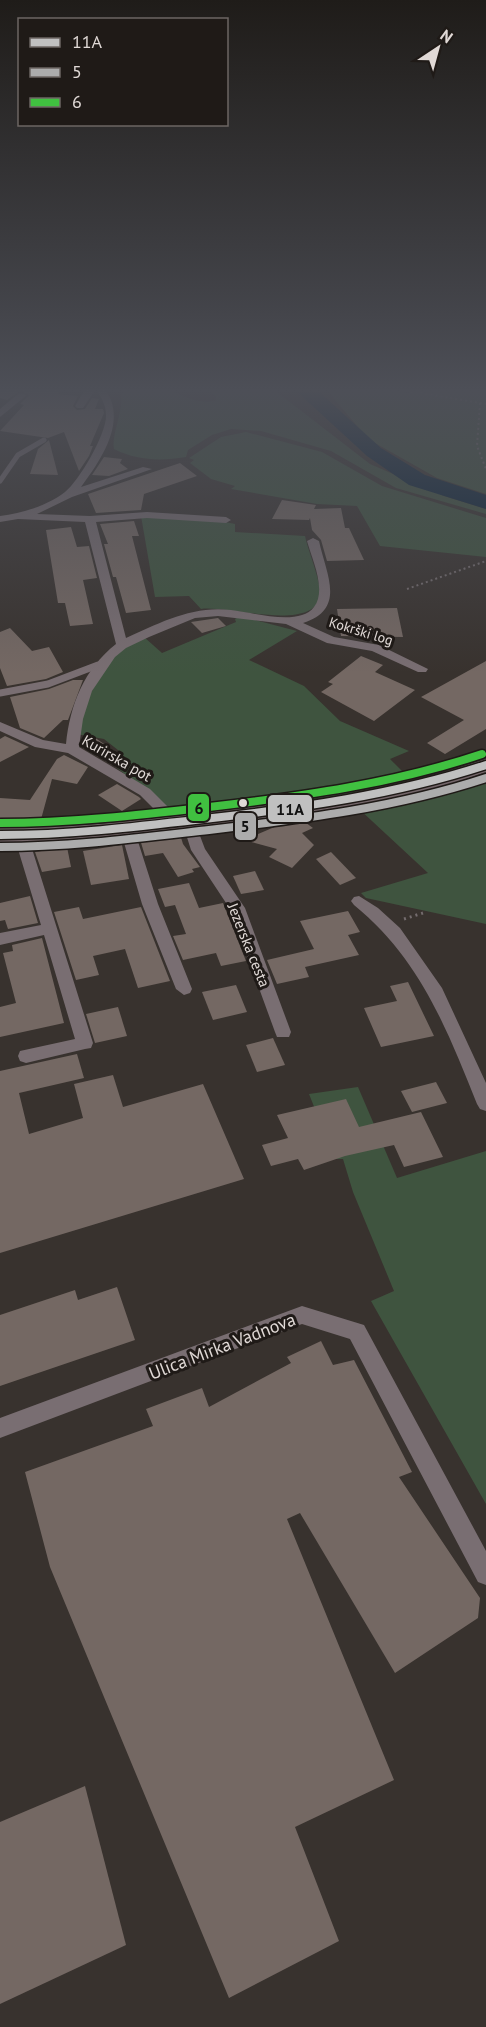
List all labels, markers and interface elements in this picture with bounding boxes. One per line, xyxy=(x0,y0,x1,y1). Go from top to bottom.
legend xyxy=(18,18,228,126)
north arrow xyxy=(408,18,468,78)
text: N xyxy=(437,25,457,47)
text: 11A xyxy=(72,30,103,53)
text: 5 xyxy=(72,60,82,83)
text: 6 xyxy=(72,90,82,113)
street label: Kokrški log xyxy=(327,613,395,649)
street label: Kurirska pot xyxy=(79,730,155,786)
line badge: 6 xyxy=(187,793,210,822)
line badge: 11A xyxy=(267,794,313,823)
unlabelled marker xyxy=(237,797,249,809)
text: 6 xyxy=(194,798,204,818)
text: 11A xyxy=(276,799,304,819)
line badge: 5 xyxy=(234,812,257,841)
text: 5 xyxy=(240,816,250,836)
street label: Jezerska cesta xyxy=(223,899,274,990)
street label: Ulica Mirka Vadnova xyxy=(145,1307,299,1385)

